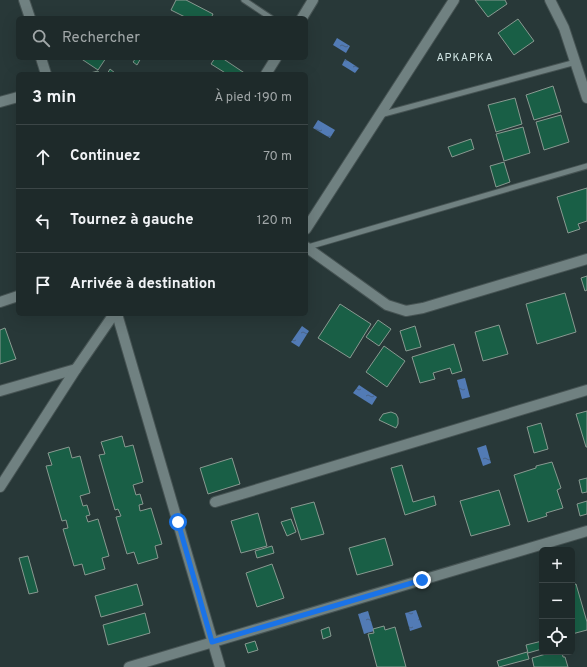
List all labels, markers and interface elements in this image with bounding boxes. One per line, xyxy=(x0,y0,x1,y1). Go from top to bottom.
search box xyxy=(16,16,308,60)
icon: search xyxy=(30,27,52,49)
text: Rechercher xyxy=(62,29,140,48)
district label: APKAPKA xyxy=(436,51,494,65)
text: 3 min xyxy=(32,87,76,109)
text: À pied · 190 m xyxy=(214,90,292,106)
icon: ahead xyxy=(32,146,54,168)
text: Continuez xyxy=(70,147,140,166)
text: 70 m xyxy=(263,149,292,165)
icon: left xyxy=(32,210,54,232)
text: Tournez à gauche xyxy=(70,211,194,230)
text: 120 m xyxy=(257,213,292,229)
icon: arrive xyxy=(32,274,54,296)
text: Arrivée à destination xyxy=(70,275,216,294)
route start xyxy=(169,513,187,531)
map controls xyxy=(539,547,575,655)
button: + xyxy=(539,547,575,583)
route end xyxy=(413,571,431,589)
button: − xyxy=(539,583,575,619)
button: locate xyxy=(539,619,575,655)

